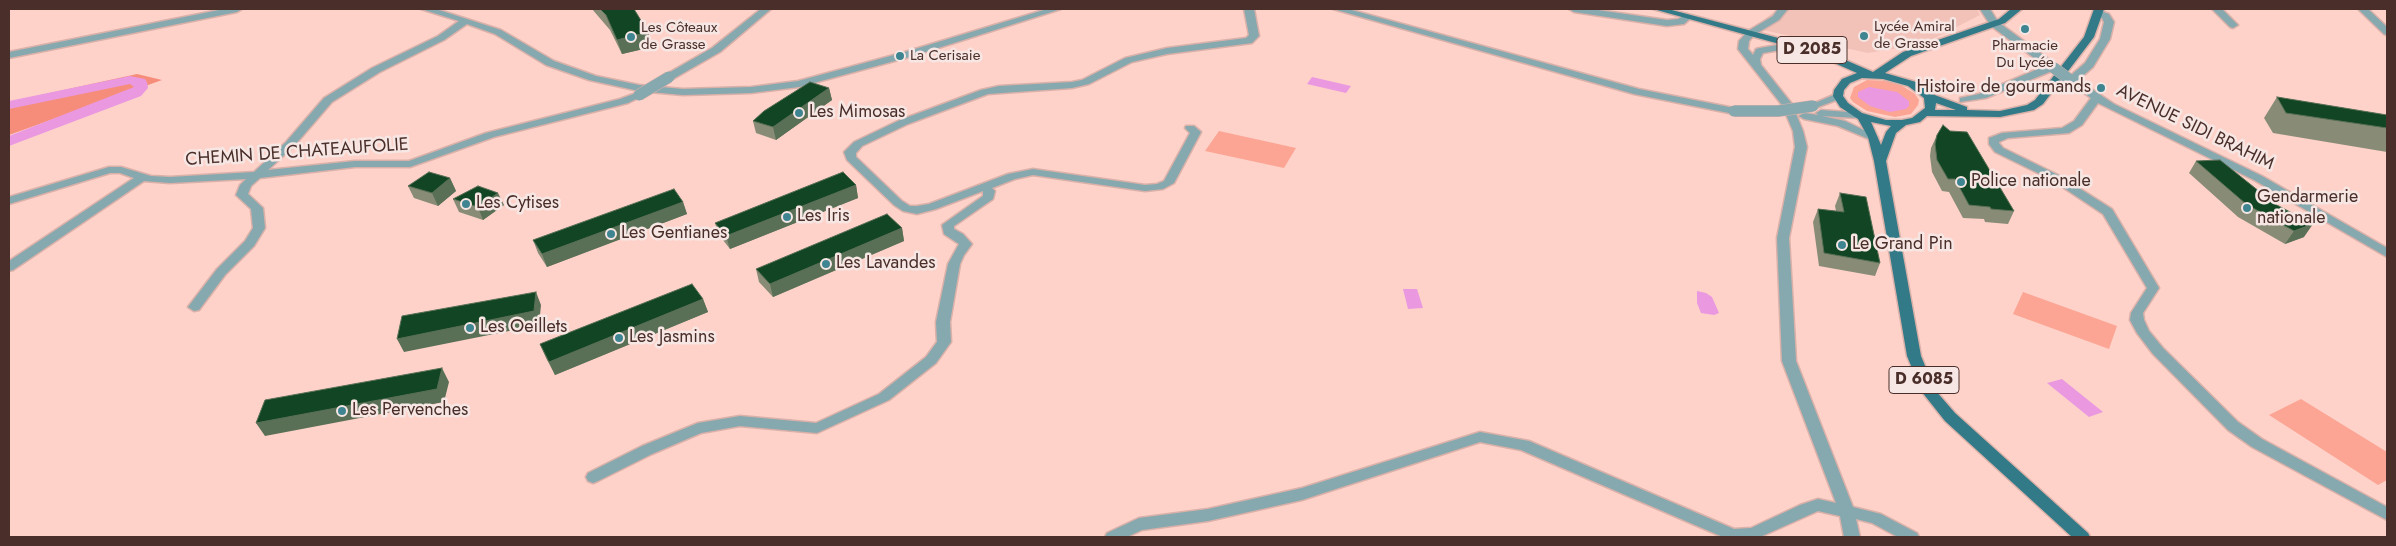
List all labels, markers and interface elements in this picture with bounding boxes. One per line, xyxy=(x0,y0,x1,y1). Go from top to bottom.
place label: Lycée Amiral de Grasse xyxy=(1874,18,1955,53)
place label: Les Côteaux de Grasse xyxy=(641,19,717,54)
marker: Pharmacie Du Lycée xyxy=(2019,23,2031,35)
marker: Lycée Amiral de Grasse xyxy=(1858,30,1870,42)
marker: Les Côteaux de Grasse xyxy=(625,31,637,43)
road number: D 2085 xyxy=(1777,36,1847,64)
place label: Pharmacie Du Lycée xyxy=(1992,37,2058,72)
place label: La Cerisaie xyxy=(910,47,980,65)
marker: La Cerisaie xyxy=(894,50,906,62)
place label: Histoire de gourmands xyxy=(1916,77,2091,99)
street label: AVENUE SIDI BRAHIM xyxy=(2113,80,2277,176)
marker: Histoire de gourmands xyxy=(2095,82,2107,94)
place label: Les Mimosas xyxy=(809,102,905,124)
marker: Les Mimosas xyxy=(793,107,805,119)
street label: CHEMIN DE CHATEAUFOLIE xyxy=(185,134,409,172)
place label: Police nationale xyxy=(1971,171,2091,193)
marker: Police nationale xyxy=(1955,176,1967,188)
place label: Gendarmerie nationale xyxy=(2257,187,2358,230)
place label: Les Cytises xyxy=(476,193,559,215)
marker: Les Cytises xyxy=(460,198,472,210)
marker: Gendarmerie nationale xyxy=(2241,202,2253,214)
place label: Les Iris xyxy=(797,206,850,228)
marker: Les Iris xyxy=(781,211,793,223)
place label: Les Gentianes xyxy=(621,223,727,245)
marker: Les Gentianes xyxy=(605,228,617,240)
place label: Le Grand Pin xyxy=(1852,234,1953,256)
marker: Le Grand Pin xyxy=(1836,239,1848,251)
place label: Les Lavandes xyxy=(836,253,936,275)
marker: Les Lavandes xyxy=(820,258,832,270)
place label: Les Oeillets xyxy=(480,317,567,339)
marker: Les Oeillets xyxy=(464,322,476,334)
place label: Les Jasmins xyxy=(629,327,715,349)
marker: Les Jasmins xyxy=(613,332,625,344)
road number: D 6085 xyxy=(1889,366,1959,394)
place label: Les Pervenches xyxy=(352,400,468,422)
marker: Les Pervenches xyxy=(336,405,348,417)

